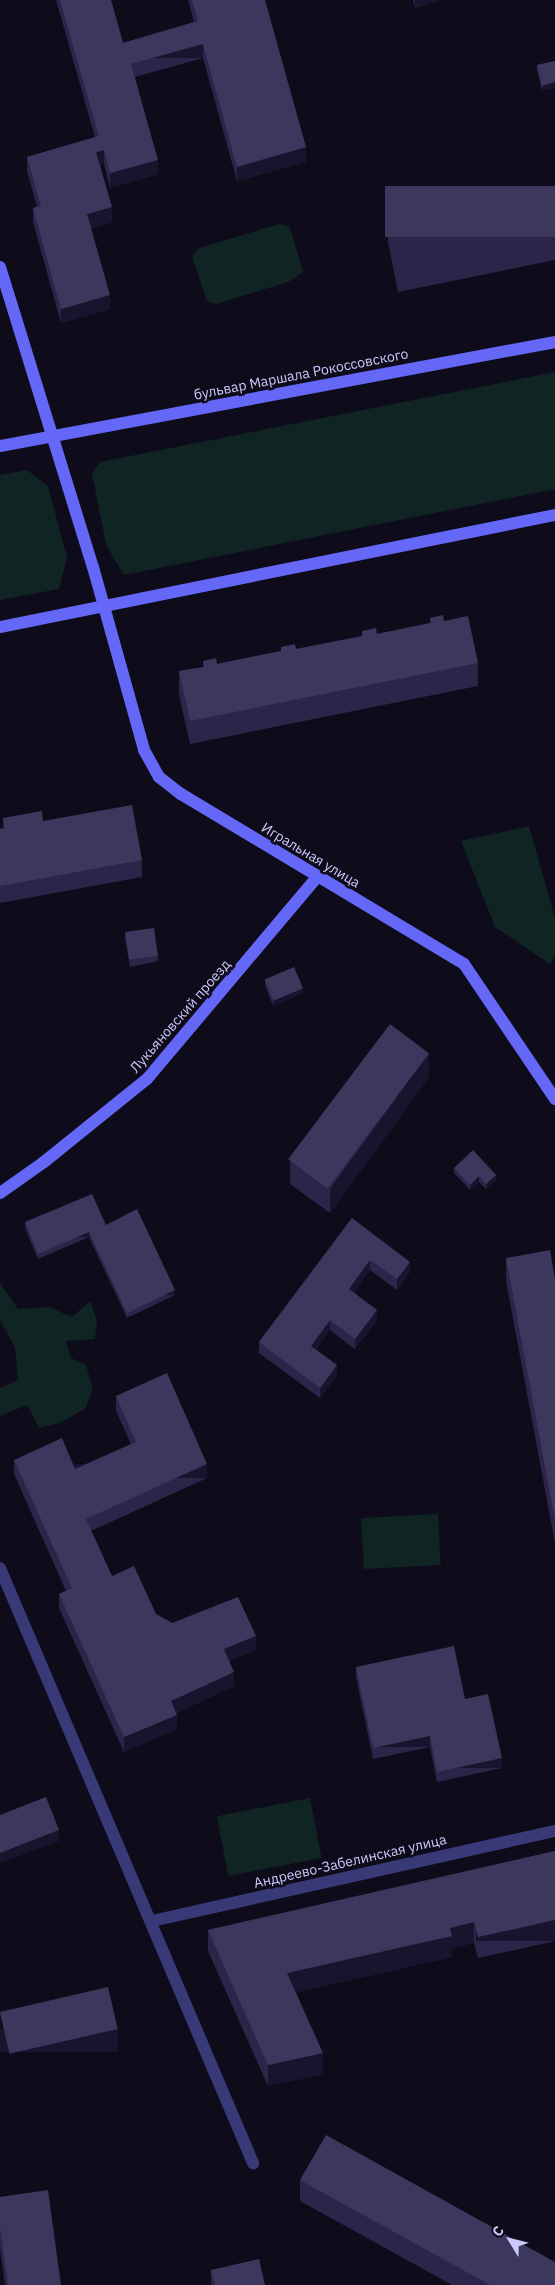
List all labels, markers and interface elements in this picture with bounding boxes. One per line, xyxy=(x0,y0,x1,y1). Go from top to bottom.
street label: бульвар Маршала Рокоссовского xyxy=(192,345,410,403)
street label: Игральная улица xyxy=(259,819,363,891)
street label: Лукьяновский проезд xyxy=(126,956,234,1076)
street label: Андреево-Забелинская улица xyxy=(252,1831,448,1891)
north arrow xyxy=(485,2215,535,2265)
text: С xyxy=(488,2222,508,2240)

